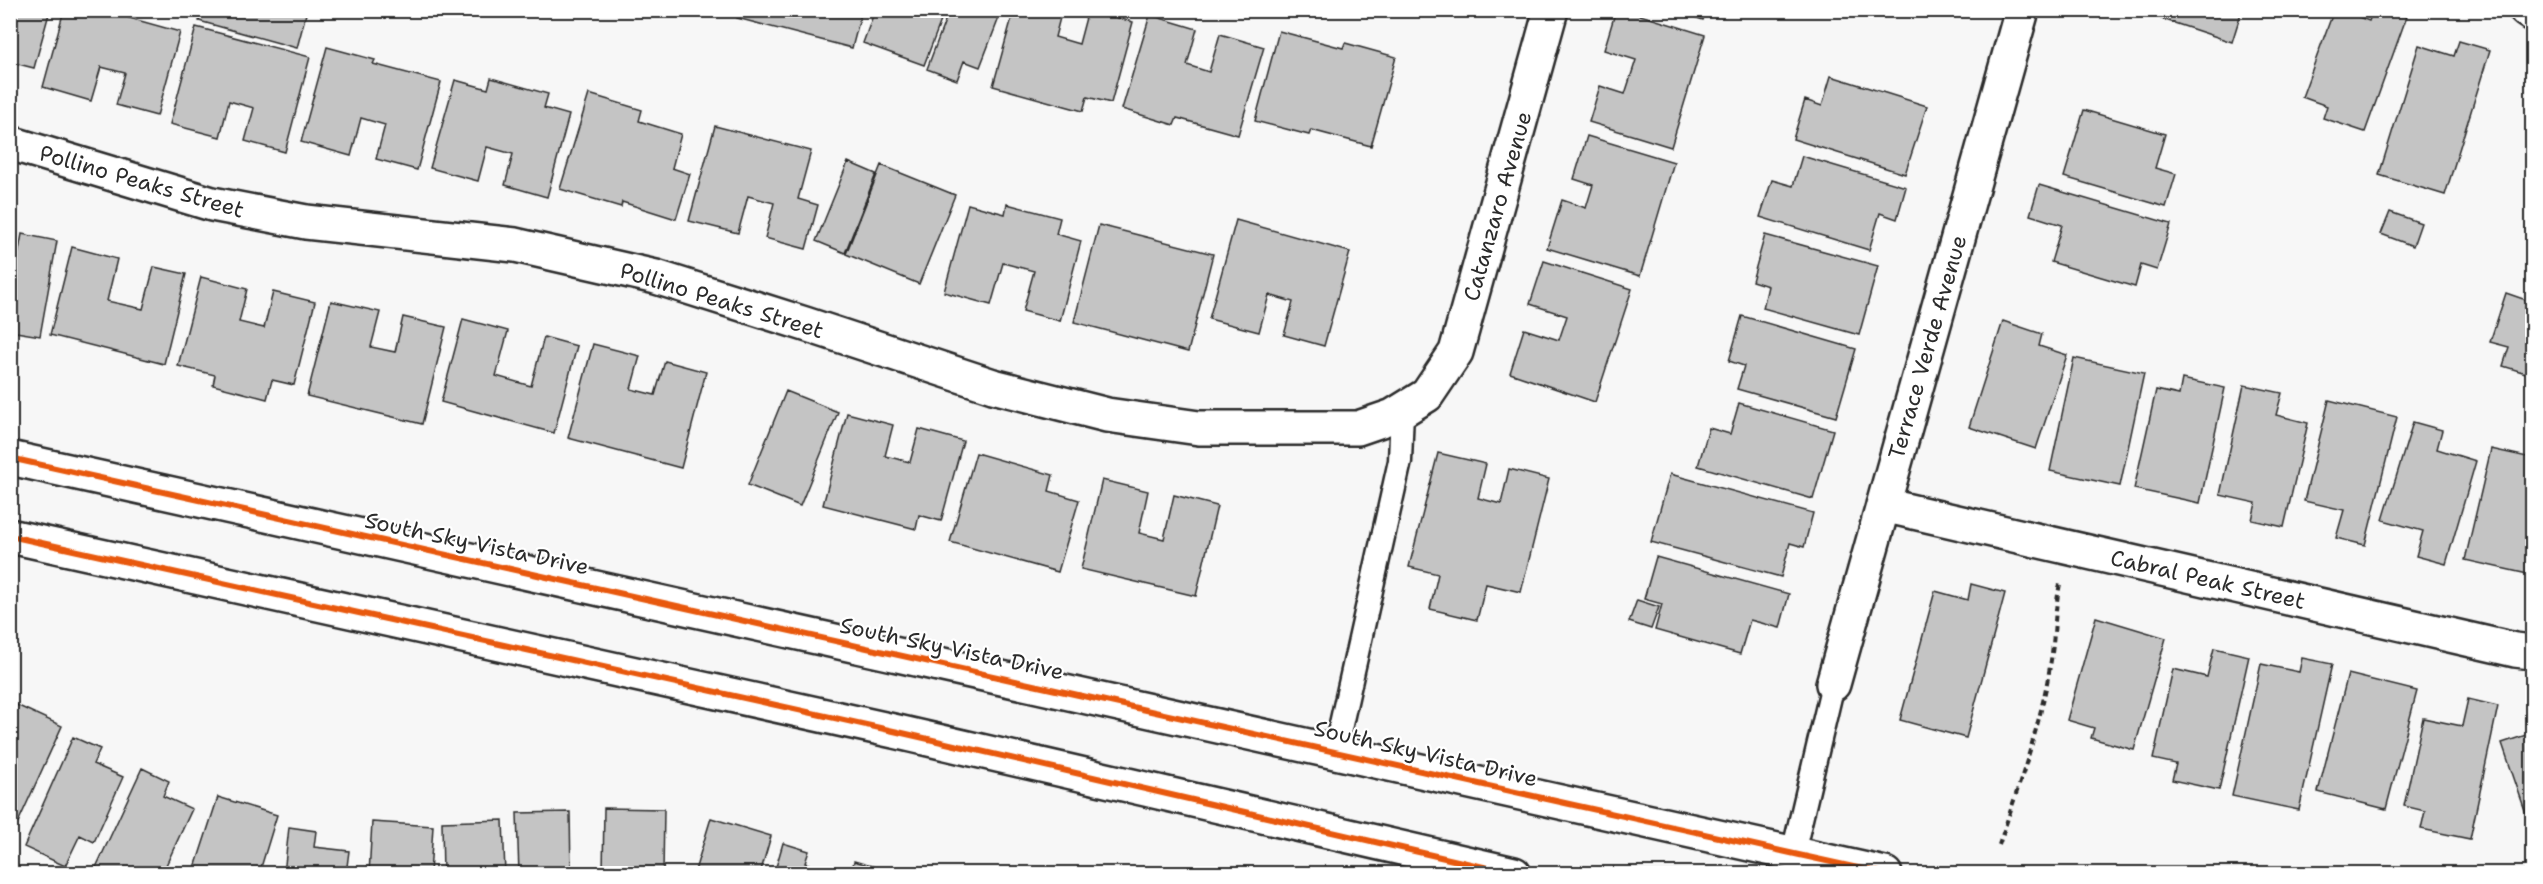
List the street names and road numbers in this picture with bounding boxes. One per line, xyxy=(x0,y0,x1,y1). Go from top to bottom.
street label: Catanzaro Avenue xyxy=(1457,108,1538,304)
street label: Pollino Peaks Street xyxy=(36,138,248,225)
street label: Terrace Verde Avenue xyxy=(1882,232,1973,463)
street label: Pollino Peaks Street xyxy=(616,256,827,345)
street label: South Sky Vista Drive xyxy=(362,506,592,581)
street label: Cabral Peak Street xyxy=(2108,543,2308,616)
street label: South Sky Vista Drive xyxy=(837,611,1067,686)
street label: South Sky Vista Drive xyxy=(1311,714,1540,793)

